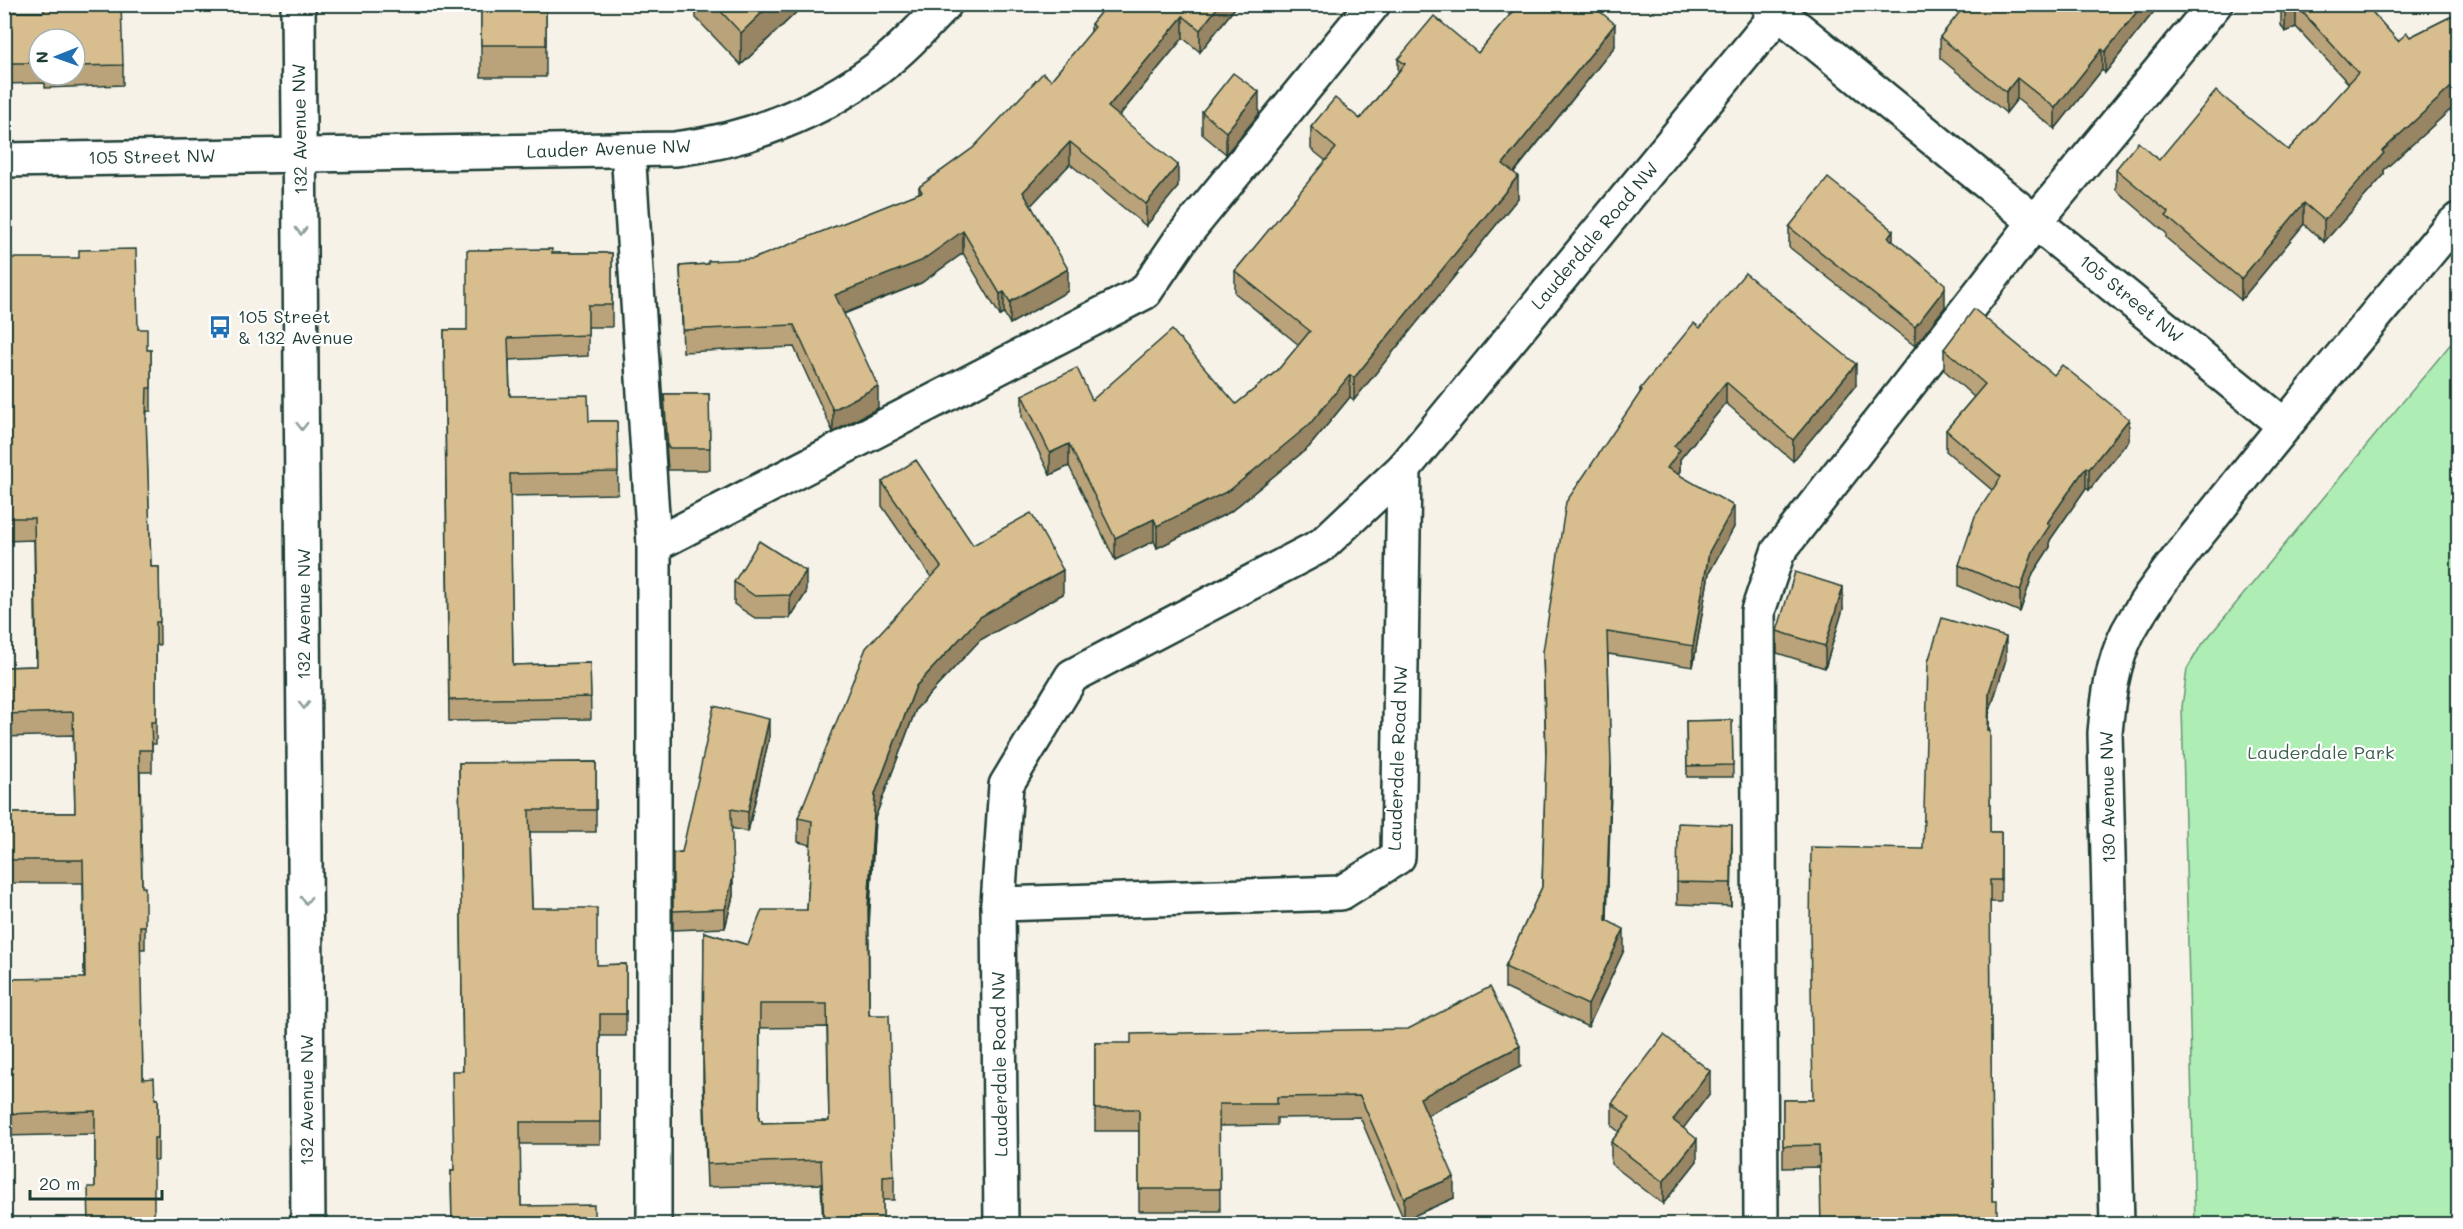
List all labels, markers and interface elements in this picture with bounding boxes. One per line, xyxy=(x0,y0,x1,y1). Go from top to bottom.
north arrow xyxy=(27,27,87,87)
text: N xyxy=(31,51,52,64)
street label: 132 Avenue NW xyxy=(286,63,312,195)
street label: Lauder Avenue NW xyxy=(526,133,692,163)
street label: 105 Street NW xyxy=(88,143,216,169)
street label: Lauderdale Road NW xyxy=(1525,156,1663,314)
one-way arrow xyxy=(295,226,307,235)
street label: 105 Street NW xyxy=(2075,249,2189,348)
place label: 105 Street & 132 Avenue xyxy=(238,304,353,349)
bus stop icon: 105 Street & 132 Avenue xyxy=(207,314,233,340)
one-way arrow xyxy=(296,421,308,430)
street label: 132 Avenue NW xyxy=(291,548,315,680)
street label: Lauderdale Road NW xyxy=(1382,665,1412,851)
one-way arrow xyxy=(298,700,310,709)
street label: 130 Avenue NW xyxy=(2094,731,2120,864)
park label: Lauderdale Park xyxy=(2248,740,2394,764)
one-way arrow xyxy=(300,895,312,904)
street label: Lauderdale Road NW xyxy=(985,971,1013,1157)
street label: 132 Avenue NW xyxy=(294,1034,318,1166)
scale bar xyxy=(30,1163,162,1201)
text: 20 m xyxy=(39,1171,80,1195)

